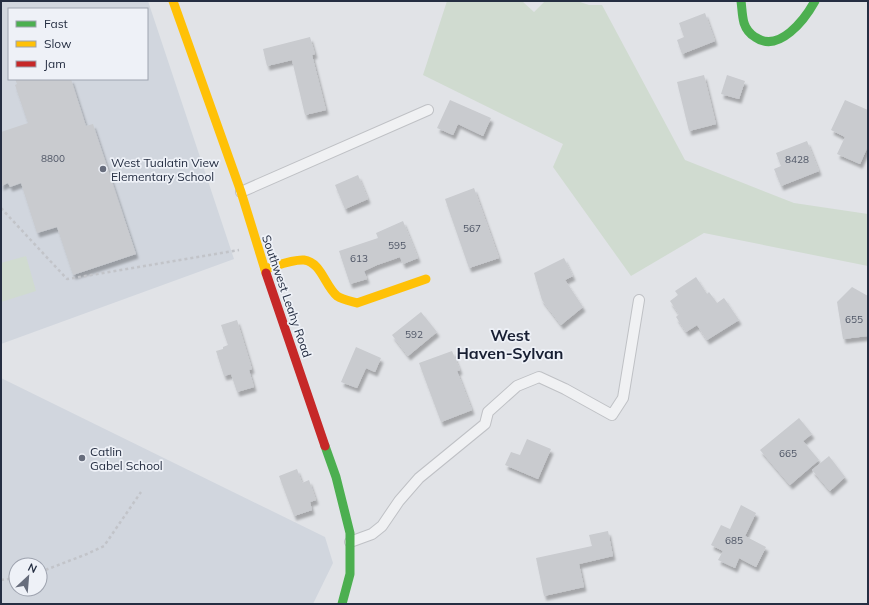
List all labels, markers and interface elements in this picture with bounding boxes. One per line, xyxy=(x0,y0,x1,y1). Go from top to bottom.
legend xyxy=(8,8,148,80)
text: Fast xyxy=(44,16,68,31)
text: Slow xyxy=(44,36,72,51)
text: Jam xyxy=(44,56,66,71)
house number: 8800 xyxy=(41,152,65,165)
house number: 8428 xyxy=(785,153,809,166)
place label: West Tualatin View Elementary School xyxy=(111,155,220,184)
marker: West Tualatin View Elementary School xyxy=(98,164,108,174)
house number: 567 xyxy=(463,222,481,235)
street label: Southwest Leahy Road xyxy=(259,233,315,359)
house number: 595 xyxy=(388,239,406,252)
house number: 613 xyxy=(350,252,368,265)
house number: 655 xyxy=(845,313,863,326)
district label: West Haven-Sylvan xyxy=(456,325,564,363)
house number: 592 xyxy=(405,328,423,341)
place label: Catlin Gabel School xyxy=(90,444,163,473)
house number: 665 xyxy=(779,447,797,460)
marker: Catlin Gabel School xyxy=(77,453,87,463)
house number: 685 xyxy=(725,534,743,547)
north arrow xyxy=(8,557,48,597)
text: N xyxy=(26,560,39,576)

